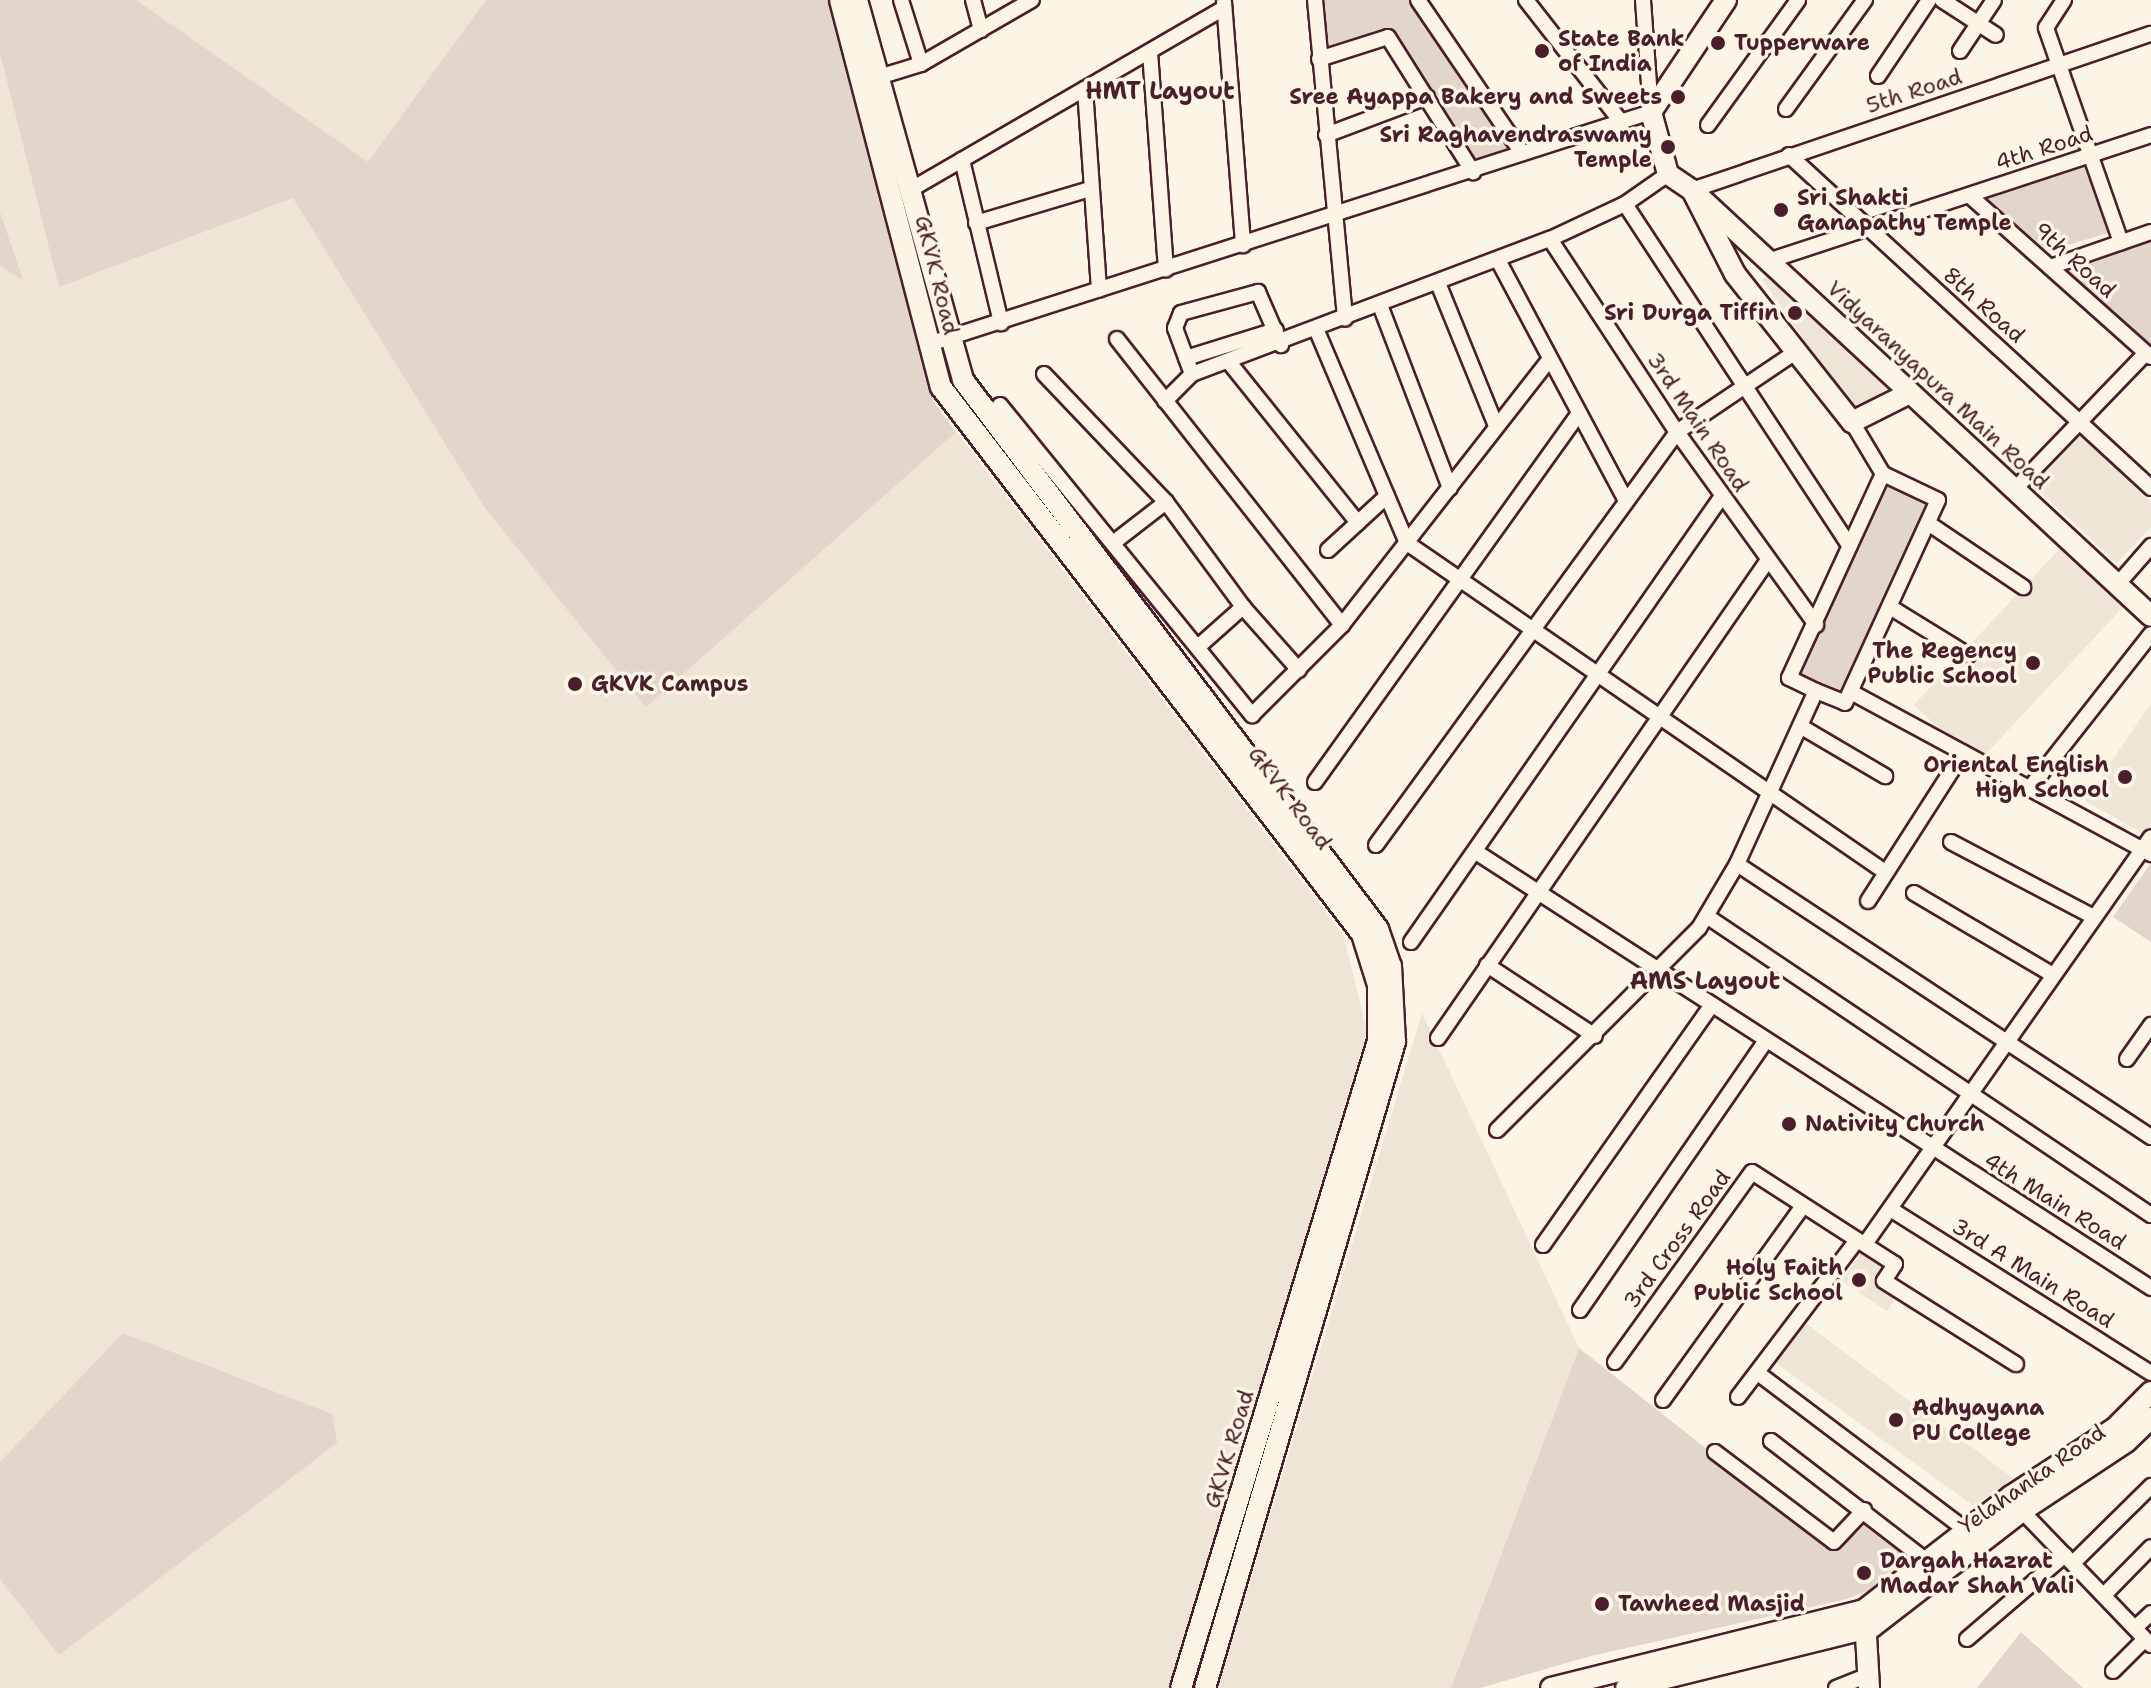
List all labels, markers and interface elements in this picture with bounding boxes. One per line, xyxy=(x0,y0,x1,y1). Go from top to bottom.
place label: State Bank of India xyxy=(1558,25,1685,76)
place label: Tupperware xyxy=(1734,30,1870,56)
marker: Tupperware xyxy=(1709,34,1727,52)
marker: State Bank of India xyxy=(1533,42,1551,60)
street label: 5th Road xyxy=(1863,63,1965,119)
district label: HMT Layout xyxy=(1085,78,1235,106)
place label: Sree Ayappa Bakery and Sweets xyxy=(1289,84,1662,110)
marker: Sree Ayappa Bakery and Sweets xyxy=(1669,88,1687,106)
street label: 4th Road xyxy=(1992,120,2096,176)
place label: Sri Raghavendraswamy Temple xyxy=(1380,121,1652,172)
marker: Sri Raghavendraswamy Temple xyxy=(1659,138,1677,156)
place label: Sri Shakti Ganapathy Temple xyxy=(1797,184,2012,236)
marker: Sri Shakti Ganapathy Temple xyxy=(1772,201,1790,219)
street label: GKVK Road xyxy=(909,213,965,337)
street label: 9th Road xyxy=(2029,216,2121,304)
street label: 8th Road xyxy=(1938,261,2030,349)
street label: Vidyaranyapura Main Road xyxy=(1821,275,2055,495)
place label: Sri Durga Tiffin xyxy=(1604,300,1779,326)
marker: Sri Durga Tiffin xyxy=(1786,304,1804,322)
street label: 3rd Main Road xyxy=(1642,347,1754,497)
place label: The Regency Public School xyxy=(1868,637,2017,688)
marker: The Regency Public School xyxy=(2024,654,2042,672)
place label: GKVK Campus xyxy=(591,671,748,697)
marker: GKVK Campus xyxy=(566,675,584,693)
street label: GKVK Road xyxy=(1243,741,1337,855)
place label: Oriental English High School xyxy=(1923,751,2109,802)
marker: Oriental English High School xyxy=(2116,768,2134,786)
district label: AMS Layout xyxy=(1630,968,1780,996)
place label: Nativity Church xyxy=(1805,1111,1984,1137)
marker: Nativity Church xyxy=(1780,1115,1798,1133)
street label: 4th Main Road xyxy=(1979,1147,2131,1255)
street label: 3rd Cross Road xyxy=(1618,1165,1736,1313)
street label: 3rd A Main Road xyxy=(1947,1213,2119,1333)
place label: Holy Faith Public School xyxy=(1694,1254,1843,1306)
marker: Holy Faith Public School xyxy=(1850,1271,1868,1289)
street label: GKVK Road xyxy=(1199,1387,1259,1511)
place label: Adhyayana PU College xyxy=(1912,1394,2044,1446)
marker: Adhyayana PU College xyxy=(1887,1411,1905,1429)
street label: Yelahanka Road xyxy=(1954,1419,2110,1539)
place label: Dargah Hazrat Madar Shah Vali xyxy=(1880,1547,2074,1598)
marker: Dargah Hazrat Madar Shah Vali xyxy=(1855,1564,1873,1582)
place label: Tawheed Masjid xyxy=(1618,1591,1805,1617)
marker: Tawheed Masjid xyxy=(1593,1595,1611,1613)

